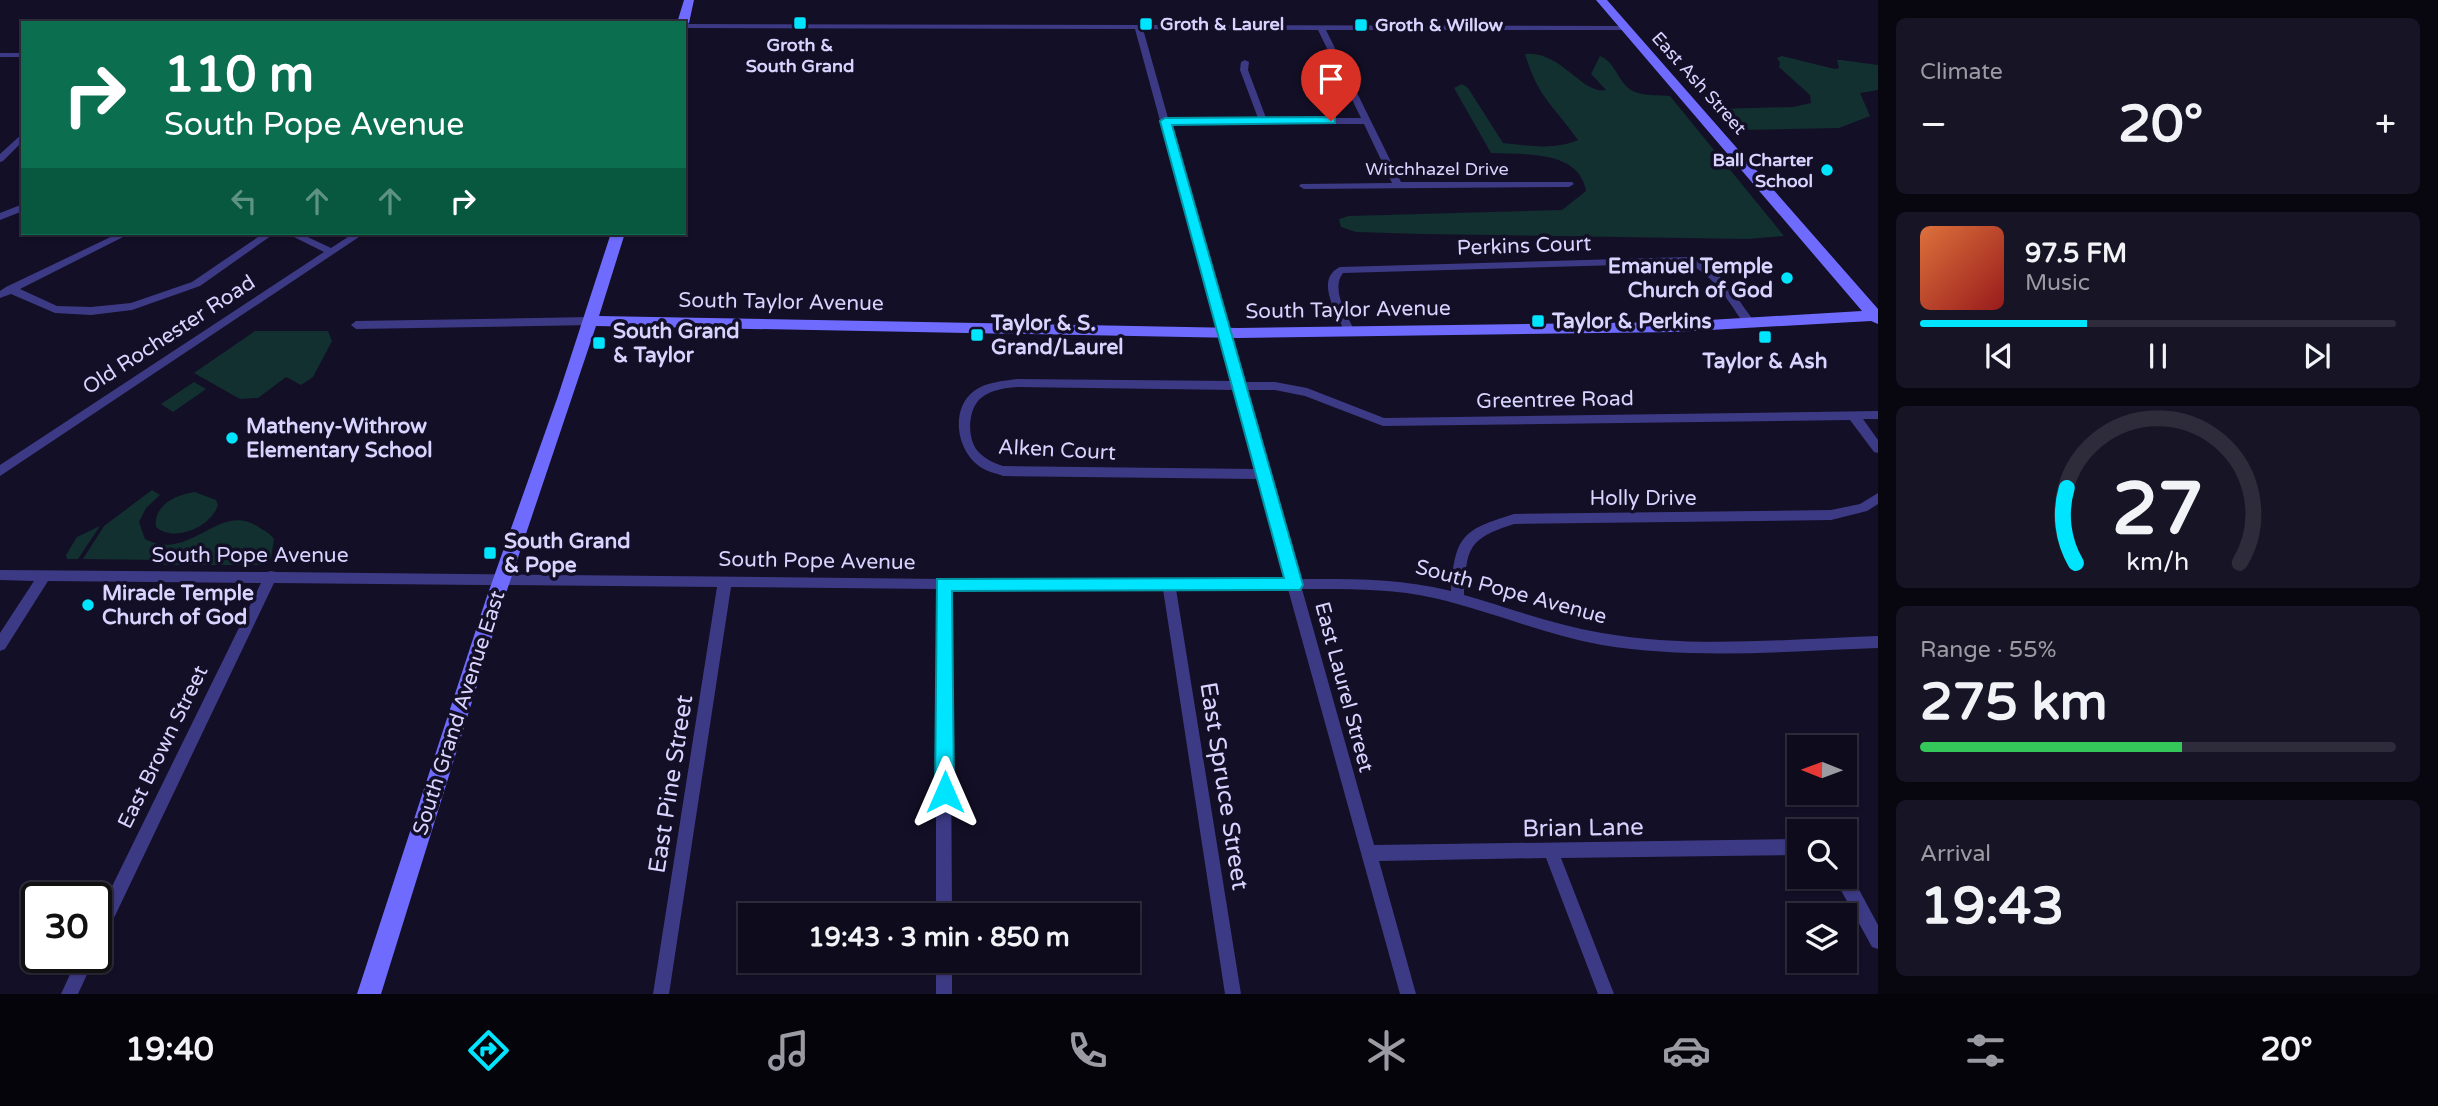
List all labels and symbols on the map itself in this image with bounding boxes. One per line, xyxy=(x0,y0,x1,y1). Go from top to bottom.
place label: Groth & Laurel xyxy=(1160,13,1284,35)
place label: Groth & Willow xyxy=(1375,14,1504,36)
marker: Groth & South Grand xyxy=(792,15,808,31)
marker: Groth & Laurel xyxy=(1138,16,1154,32)
marker: Groth & Willow xyxy=(1353,17,1369,33)
street label: East Ash Street xyxy=(1647,27,1751,139)
place label: Groth & South Grand xyxy=(746,34,854,77)
pin xyxy=(1301,49,1361,121)
place label: Ball Charter School xyxy=(1712,149,1814,192)
street label: Witchhazel Drive xyxy=(1365,158,1509,180)
marker: Ball Charter School xyxy=(1819,162,1835,178)
street label: Perkins Court xyxy=(1456,231,1592,261)
place label: Emanuel Temple Church of God xyxy=(1608,254,1773,303)
street label: Old Rochester Road xyxy=(78,270,260,400)
marker: Emanuel Temple Church of God xyxy=(1779,270,1795,286)
street label: South Taylor Avenue xyxy=(678,288,884,316)
street label: South Taylor Avenue xyxy=(1245,296,1451,324)
place label: Taylor & Perkins xyxy=(1551,309,1712,334)
place label: Taylor & S. Grand/Laurel xyxy=(990,311,1124,360)
marker: Taylor & Perkins xyxy=(1530,313,1546,329)
place label: South Grand & Taylor xyxy=(613,319,740,368)
marker: Taylor & S. Grand/Laurel xyxy=(969,327,985,343)
marker: Taylor & Ash xyxy=(1757,329,1773,345)
marker: South Grand & Taylor xyxy=(591,335,607,351)
place label: Taylor & Ash xyxy=(1702,349,1827,374)
street label: Greentree Road xyxy=(1476,386,1634,414)
place label: Matheny-Withrow Elementary School xyxy=(246,414,433,463)
marker: Matheny-Withrow Elementary School xyxy=(224,430,240,446)
street label: Alken Court xyxy=(997,434,1117,466)
street label: Holly Drive xyxy=(1589,486,1697,511)
place label: South Grand & Pope xyxy=(504,529,631,578)
street label: South Pope Avenue xyxy=(151,543,349,568)
marker: South Grand & Pope xyxy=(482,545,498,561)
street label: South Pope Avenue xyxy=(718,547,916,575)
street label: South Pope Avenue xyxy=(1413,554,1610,630)
place label: Miracle Temple Church of God xyxy=(102,581,254,630)
street label: South Grand Avenue East xyxy=(408,588,510,838)
marker: Miracle Temple Church of God xyxy=(80,597,96,613)
street label: East Laurel Street xyxy=(1309,599,1379,775)
street label: East Brown Street xyxy=(113,661,213,833)
street label: East Spruce Street xyxy=(1193,680,1255,892)
street label: East Pine Street xyxy=(643,693,699,875)
north arrow xyxy=(1787,735,1857,805)
position arrow xyxy=(908,755,982,829)
street label: Brian Lane xyxy=(1522,812,1644,844)
speed limit sign: 30 xyxy=(21,882,112,973)

